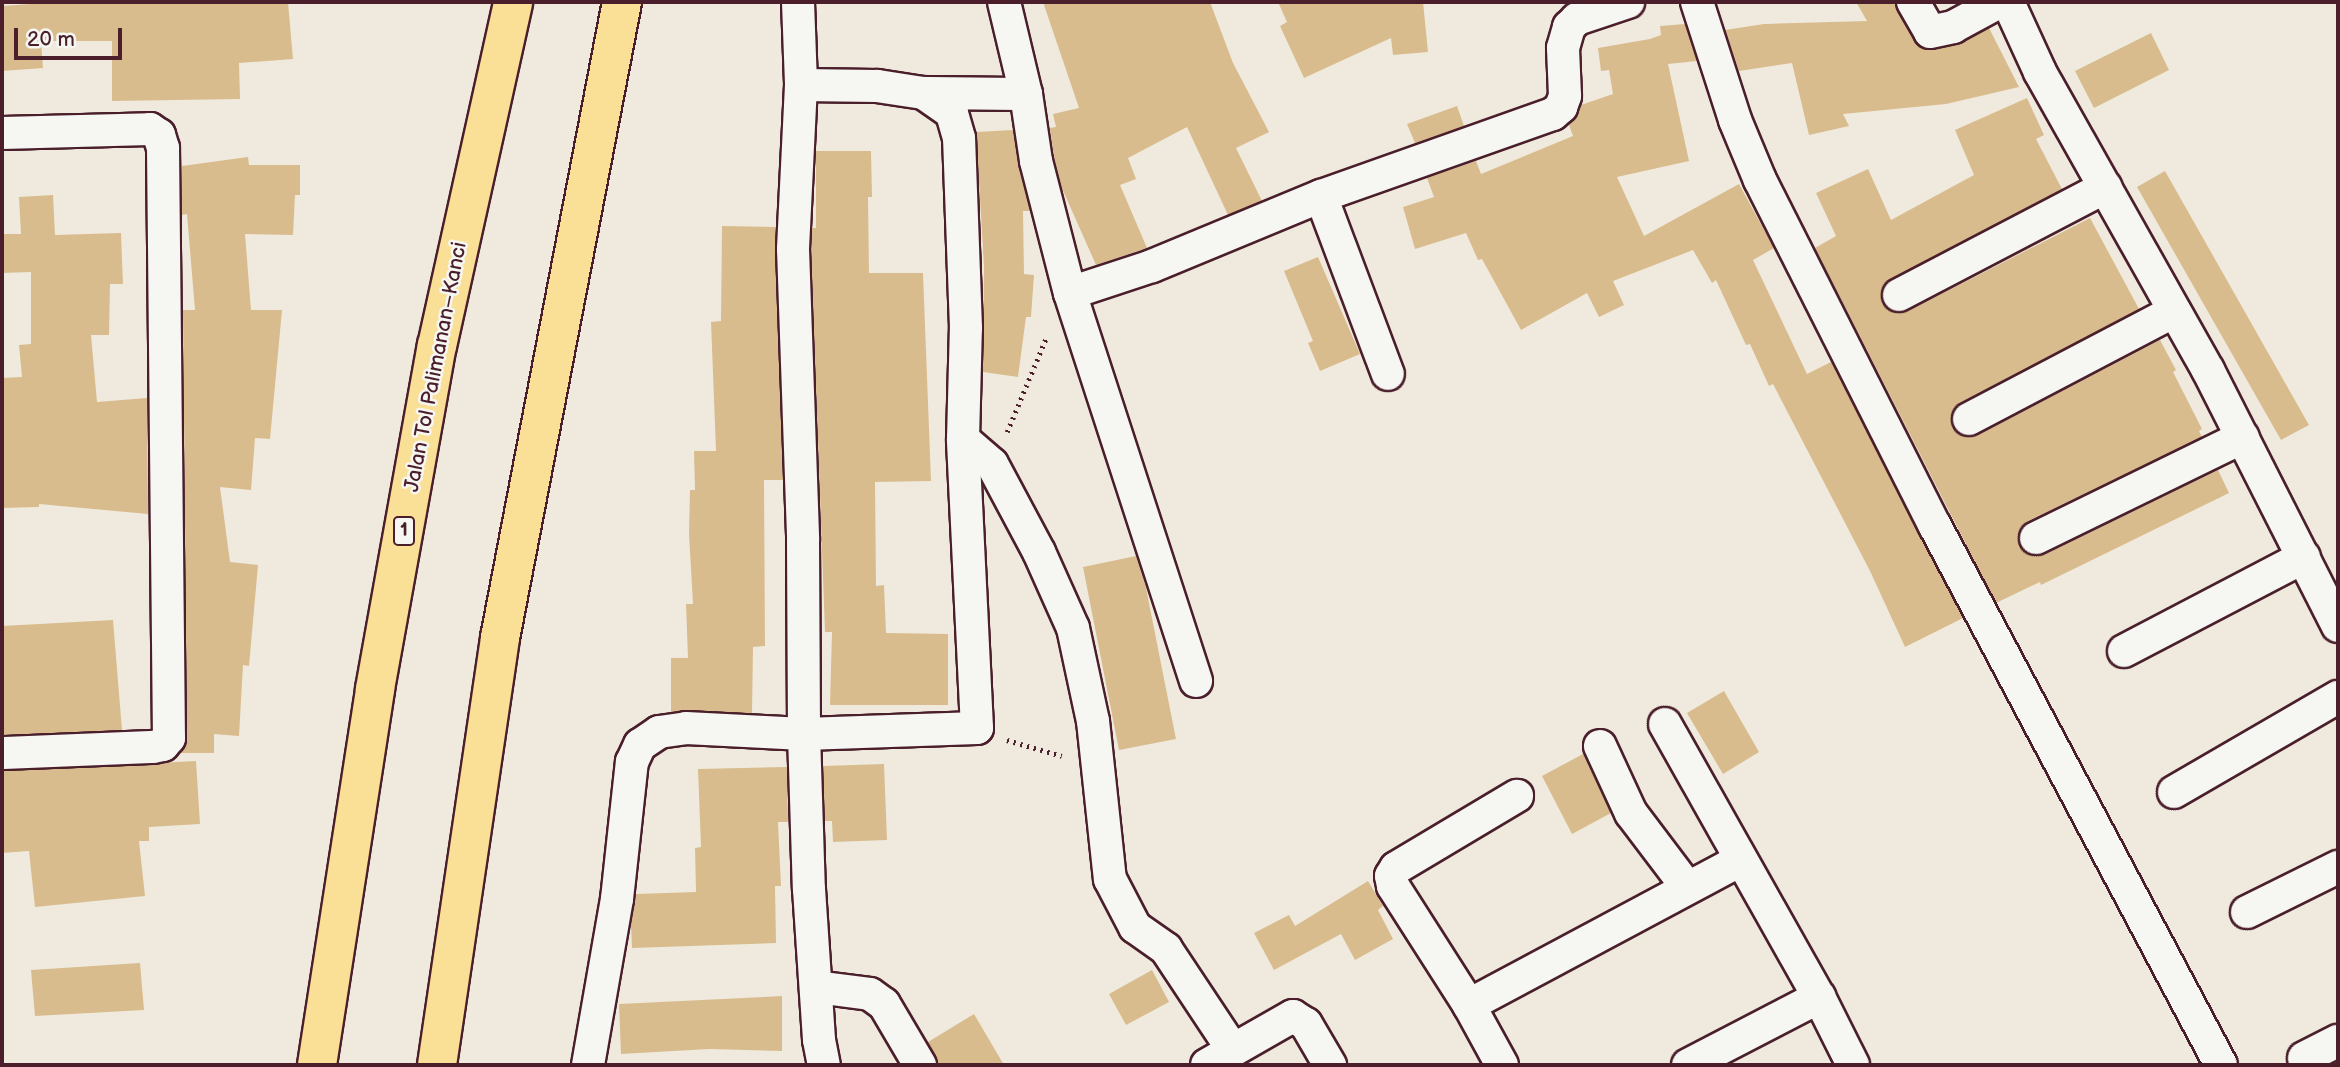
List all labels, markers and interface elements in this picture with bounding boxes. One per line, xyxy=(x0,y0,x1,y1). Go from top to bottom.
scale bar xyxy=(18,14,126,58)
text: 20 m xyxy=(27,27,75,52)
street label: Jalan Tol Palimanan–Kanci xyxy=(399,240,473,494)
road number: 1 xyxy=(392,516,416,546)

